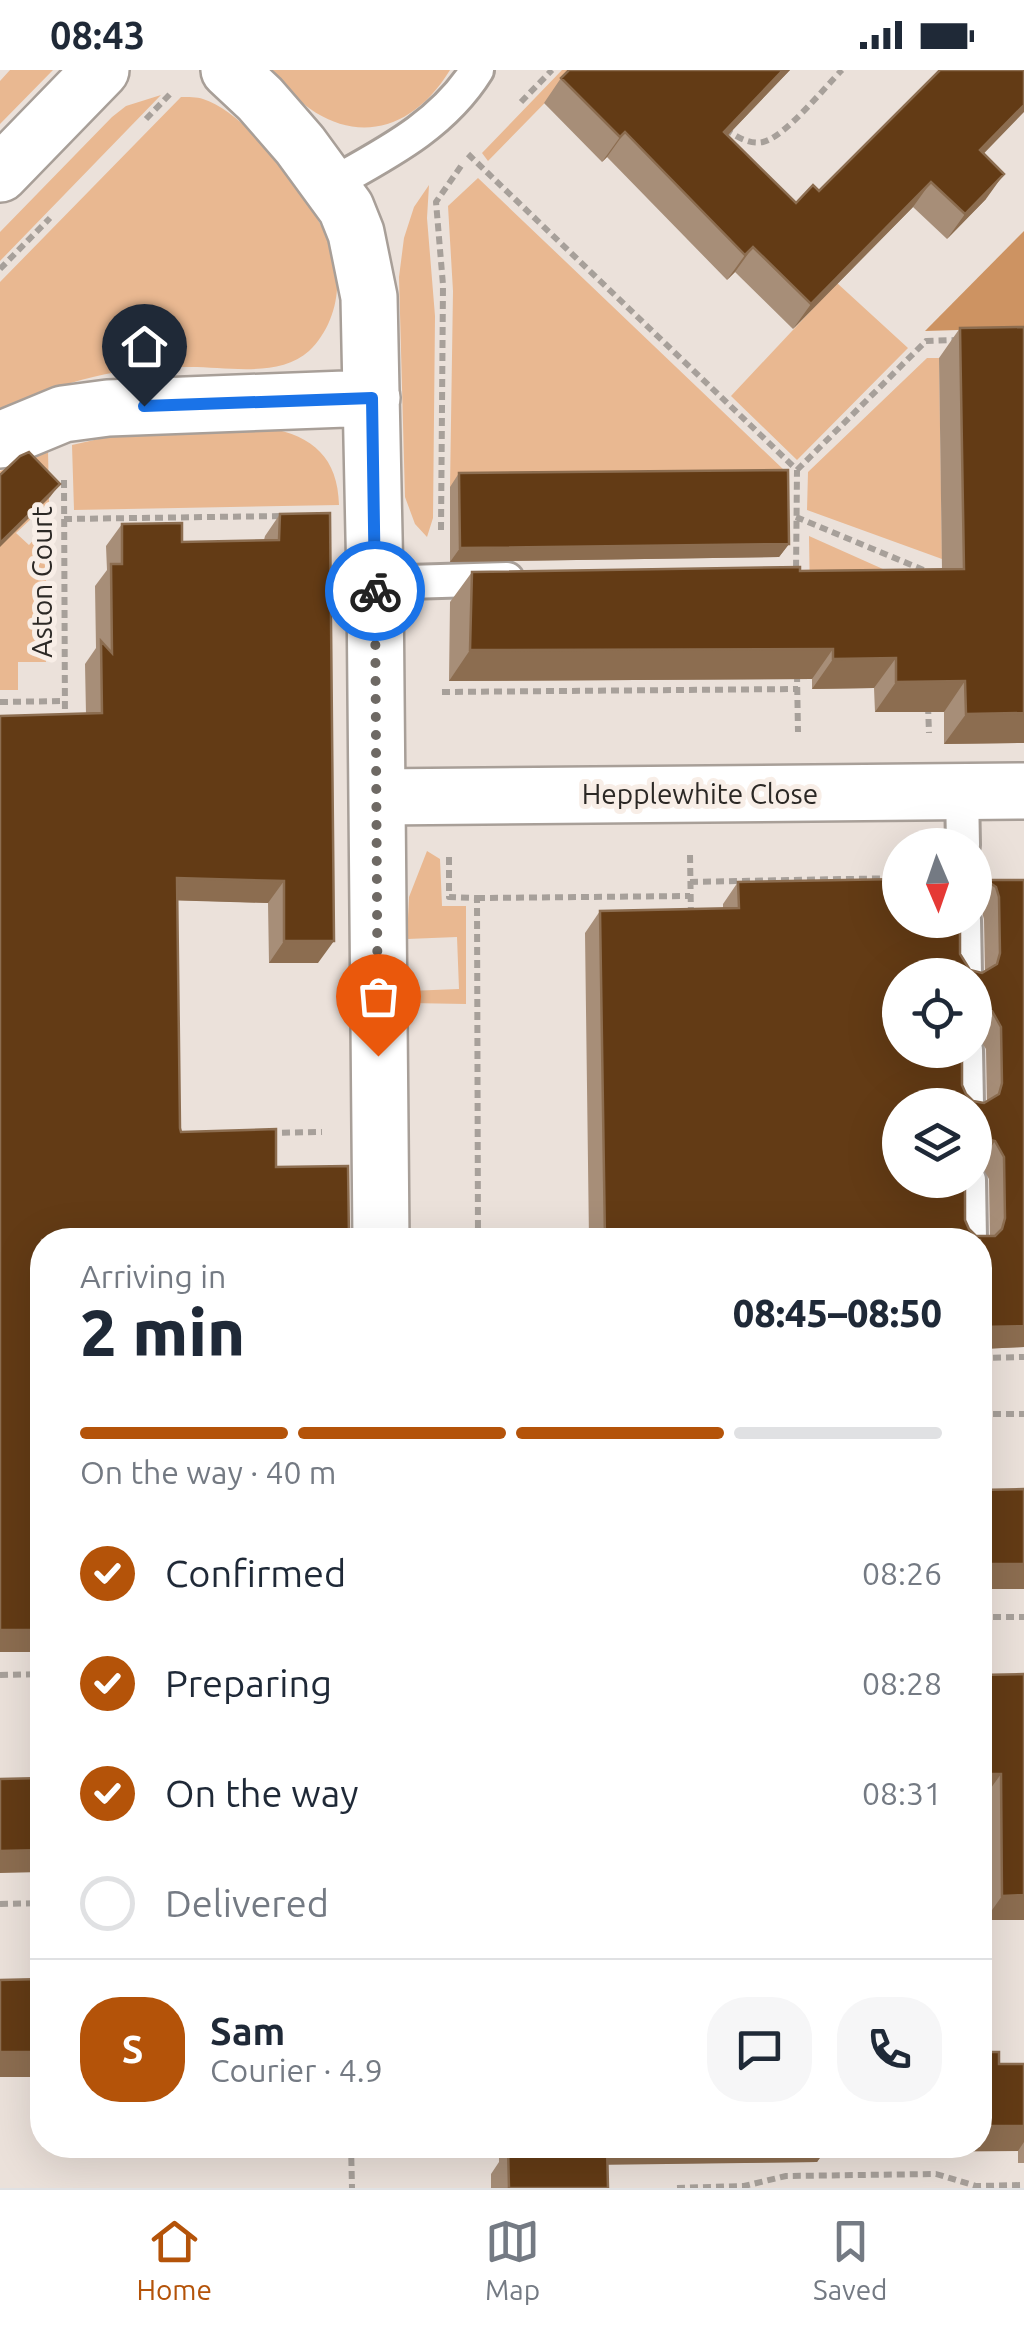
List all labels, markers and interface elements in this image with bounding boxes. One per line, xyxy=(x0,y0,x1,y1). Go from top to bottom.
text: 08:43 xyxy=(50,14,145,56)
pin xyxy=(102,304,187,407)
icon: home xyxy=(117,319,172,374)
street label: Aston Court xyxy=(26,506,57,658)
courier xyxy=(325,541,425,641)
icon: bike xyxy=(348,564,403,619)
street label: Hepplewhite Close xyxy=(582,778,818,809)
north arrow xyxy=(882,828,992,938)
map controls xyxy=(882,828,992,1198)
pin xyxy=(336,954,421,1057)
button: locate xyxy=(882,958,992,1068)
icon: bag xyxy=(351,969,406,1024)
button: layers xyxy=(882,1088,992,1198)
text: Arriving in xyxy=(80,1258,226,1294)
text: 08:45–08:50 xyxy=(733,1292,942,1334)
text: 2 min xyxy=(80,1295,245,1368)
text: On the way · 40 m xyxy=(80,1454,336,1490)
icon: check xyxy=(80,1546,135,1601)
text: Confirmed xyxy=(165,1552,346,1594)
text: 08:26 xyxy=(862,1555,942,1591)
icon: check xyxy=(80,1656,135,1711)
text: Preparing xyxy=(165,1662,332,1704)
text: 08:28 xyxy=(862,1665,942,1701)
icon: check xyxy=(80,1766,135,1821)
text: On the way xyxy=(165,1772,358,1814)
text: 08:31 xyxy=(862,1775,942,1811)
text: Delivered xyxy=(165,1882,329,1924)
button: chat xyxy=(707,1997,812,2102)
button: phone xyxy=(837,1997,942,2102)
text: Sam xyxy=(210,2010,285,2052)
text: S xyxy=(122,2028,143,2070)
text: Courier · 4.9 xyxy=(210,2052,383,2088)
tab: Home xyxy=(136,2214,212,2305)
tab: Map xyxy=(485,2214,540,2305)
tab: Saved xyxy=(813,2214,888,2305)

